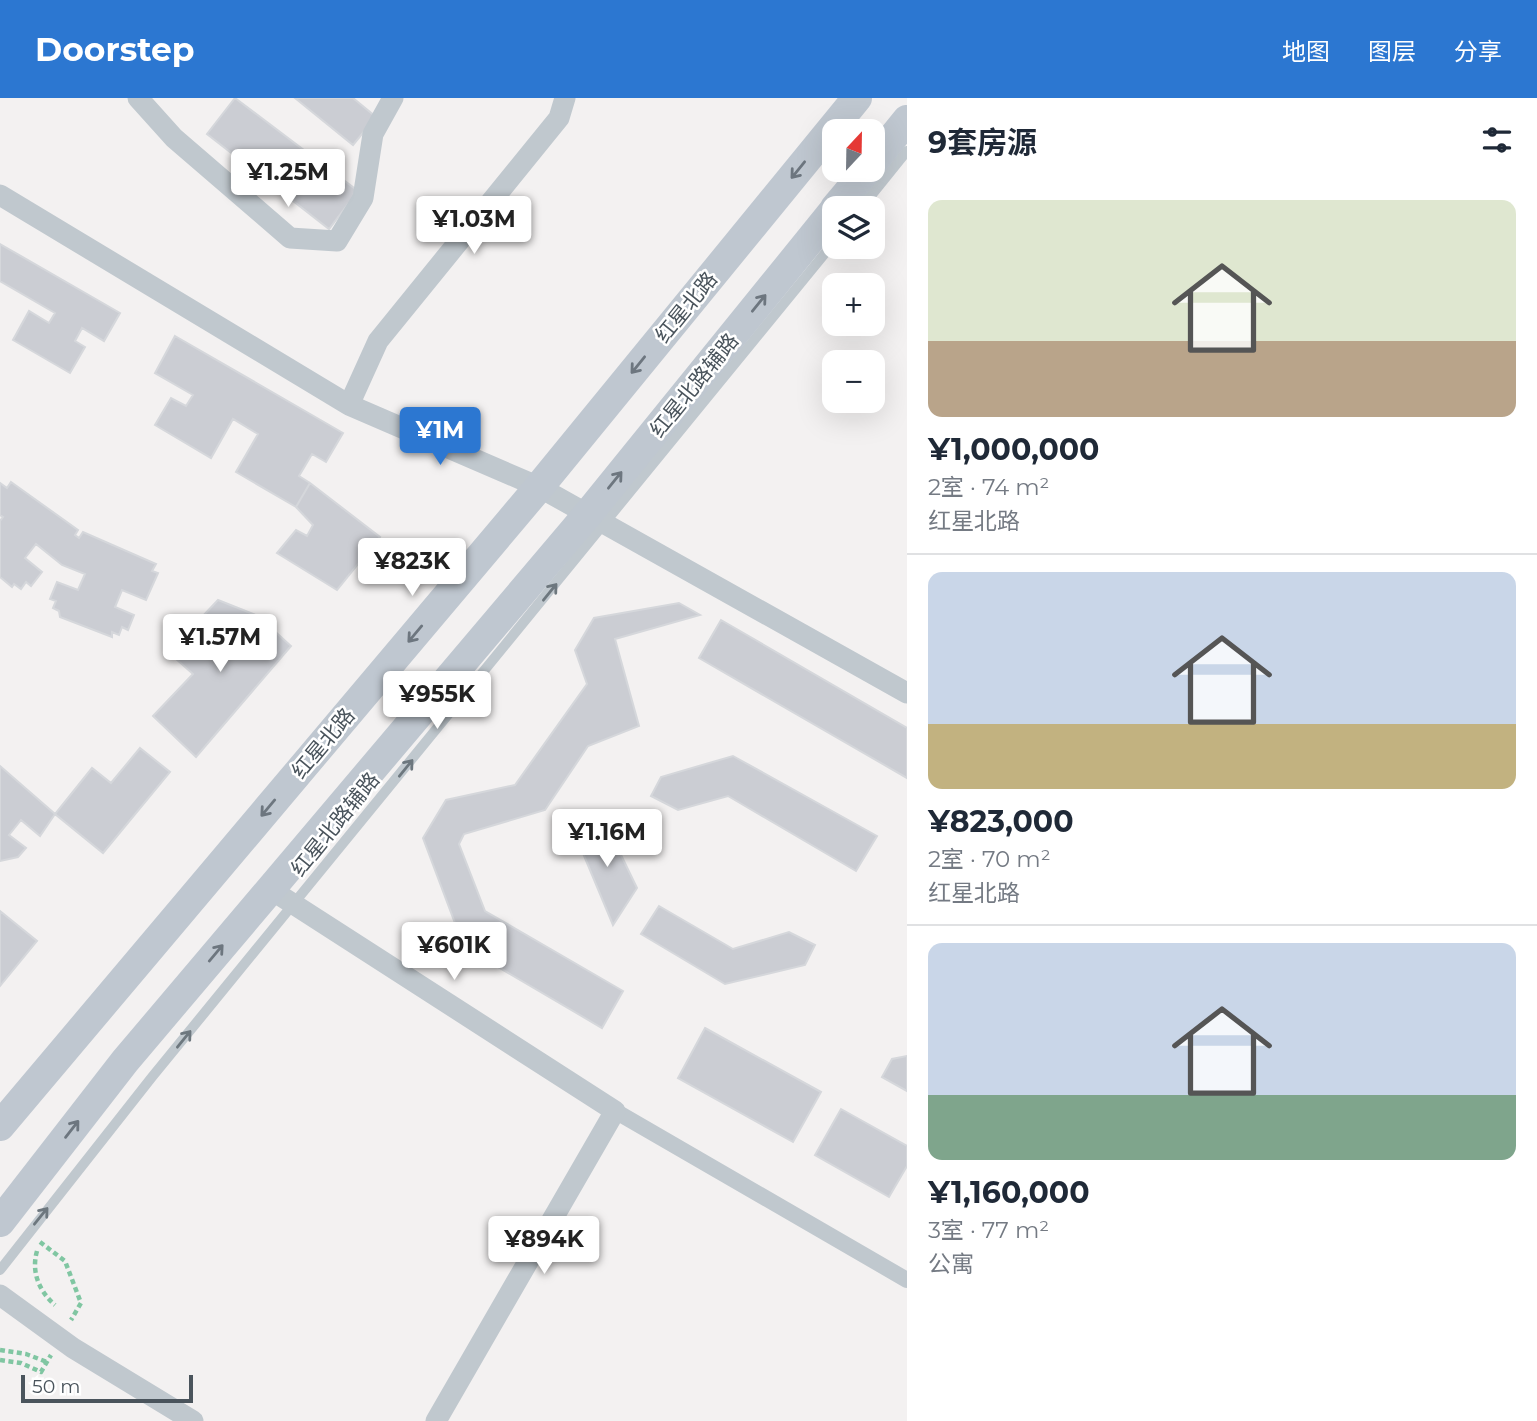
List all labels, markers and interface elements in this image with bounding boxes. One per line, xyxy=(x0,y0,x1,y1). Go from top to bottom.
text: Doorstep xyxy=(35,29,195,69)
text: 地图 xyxy=(1282,37,1330,66)
text: 图层 xyxy=(1368,37,1416,66)
text: 分享 xyxy=(1454,37,1502,66)
north arrow xyxy=(822,119,886,182)
map controls xyxy=(822,119,885,413)
icon: filters xyxy=(1478,121,1516,159)
text: 9套房源 xyxy=(928,124,1037,161)
pin: ¥1.25M xyxy=(231,150,345,209)
text: ¥1.25M xyxy=(247,158,329,186)
one-way arrow xyxy=(790,160,806,178)
button: layers xyxy=(822,196,885,259)
pin: ¥1.03M xyxy=(417,197,531,256)
text: ¥1.03M xyxy=(432,205,516,233)
icon: home xyxy=(1159,245,1285,371)
street label: 红星北路 xyxy=(650,266,722,348)
button: + xyxy=(822,273,885,336)
one-way arrow xyxy=(751,294,766,312)
street label: 红星北路辅路 xyxy=(645,328,743,442)
button: − xyxy=(822,350,885,413)
one-way arrow xyxy=(631,355,646,373)
pin: ¥1M xyxy=(406,408,474,467)
text: ¥1M xyxy=(416,416,464,444)
text: ¥1,000,000 xyxy=(928,431,1100,468)
one-way arrow xyxy=(607,471,623,489)
text: 2室 · 74 m² xyxy=(928,473,1050,501)
text: 红星北路 xyxy=(928,507,1020,535)
pin: ¥823K xyxy=(363,538,461,598)
text: ¥823K xyxy=(374,547,450,575)
one-way arrow xyxy=(542,584,558,602)
pin: ¥1.57M xyxy=(163,614,277,674)
icon: home xyxy=(1159,617,1285,743)
text: ¥1.57M xyxy=(179,623,261,651)
one-way arrow xyxy=(407,624,423,642)
pin: ¥955K xyxy=(388,672,486,731)
text: ¥955K xyxy=(399,680,475,708)
street label: 红星北路 xyxy=(286,703,360,783)
one-way arrow xyxy=(397,759,413,777)
street label: 红星北路辅路 xyxy=(286,767,384,881)
one-way arrow xyxy=(260,798,276,816)
text: ¥823,000 xyxy=(928,803,1074,840)
pin: ¥1.16M xyxy=(550,810,664,869)
text: ¥1.16M xyxy=(568,818,646,846)
text: 2室 · 70 m² xyxy=(928,845,1051,873)
text: 红星北路 xyxy=(928,879,1020,907)
pin: ¥601K xyxy=(405,922,503,982)
text: ¥601K xyxy=(418,931,490,959)
one-way arrow xyxy=(208,944,224,962)
icon: home xyxy=(1159,988,1285,1114)
one-way arrow xyxy=(176,1030,191,1048)
one-way arrow xyxy=(64,1120,79,1139)
text: ¥1,160,000 xyxy=(928,1174,1090,1211)
one-way arrow xyxy=(34,1208,49,1226)
pin: ¥894K xyxy=(495,1216,593,1276)
text: 3室 · 77 m² xyxy=(928,1216,1049,1244)
text: ¥894K xyxy=(504,1225,584,1253)
text: 公寓 xyxy=(928,1250,974,1278)
scale bar xyxy=(21,1372,192,1404)
text: 50 m xyxy=(32,1375,80,1398)

